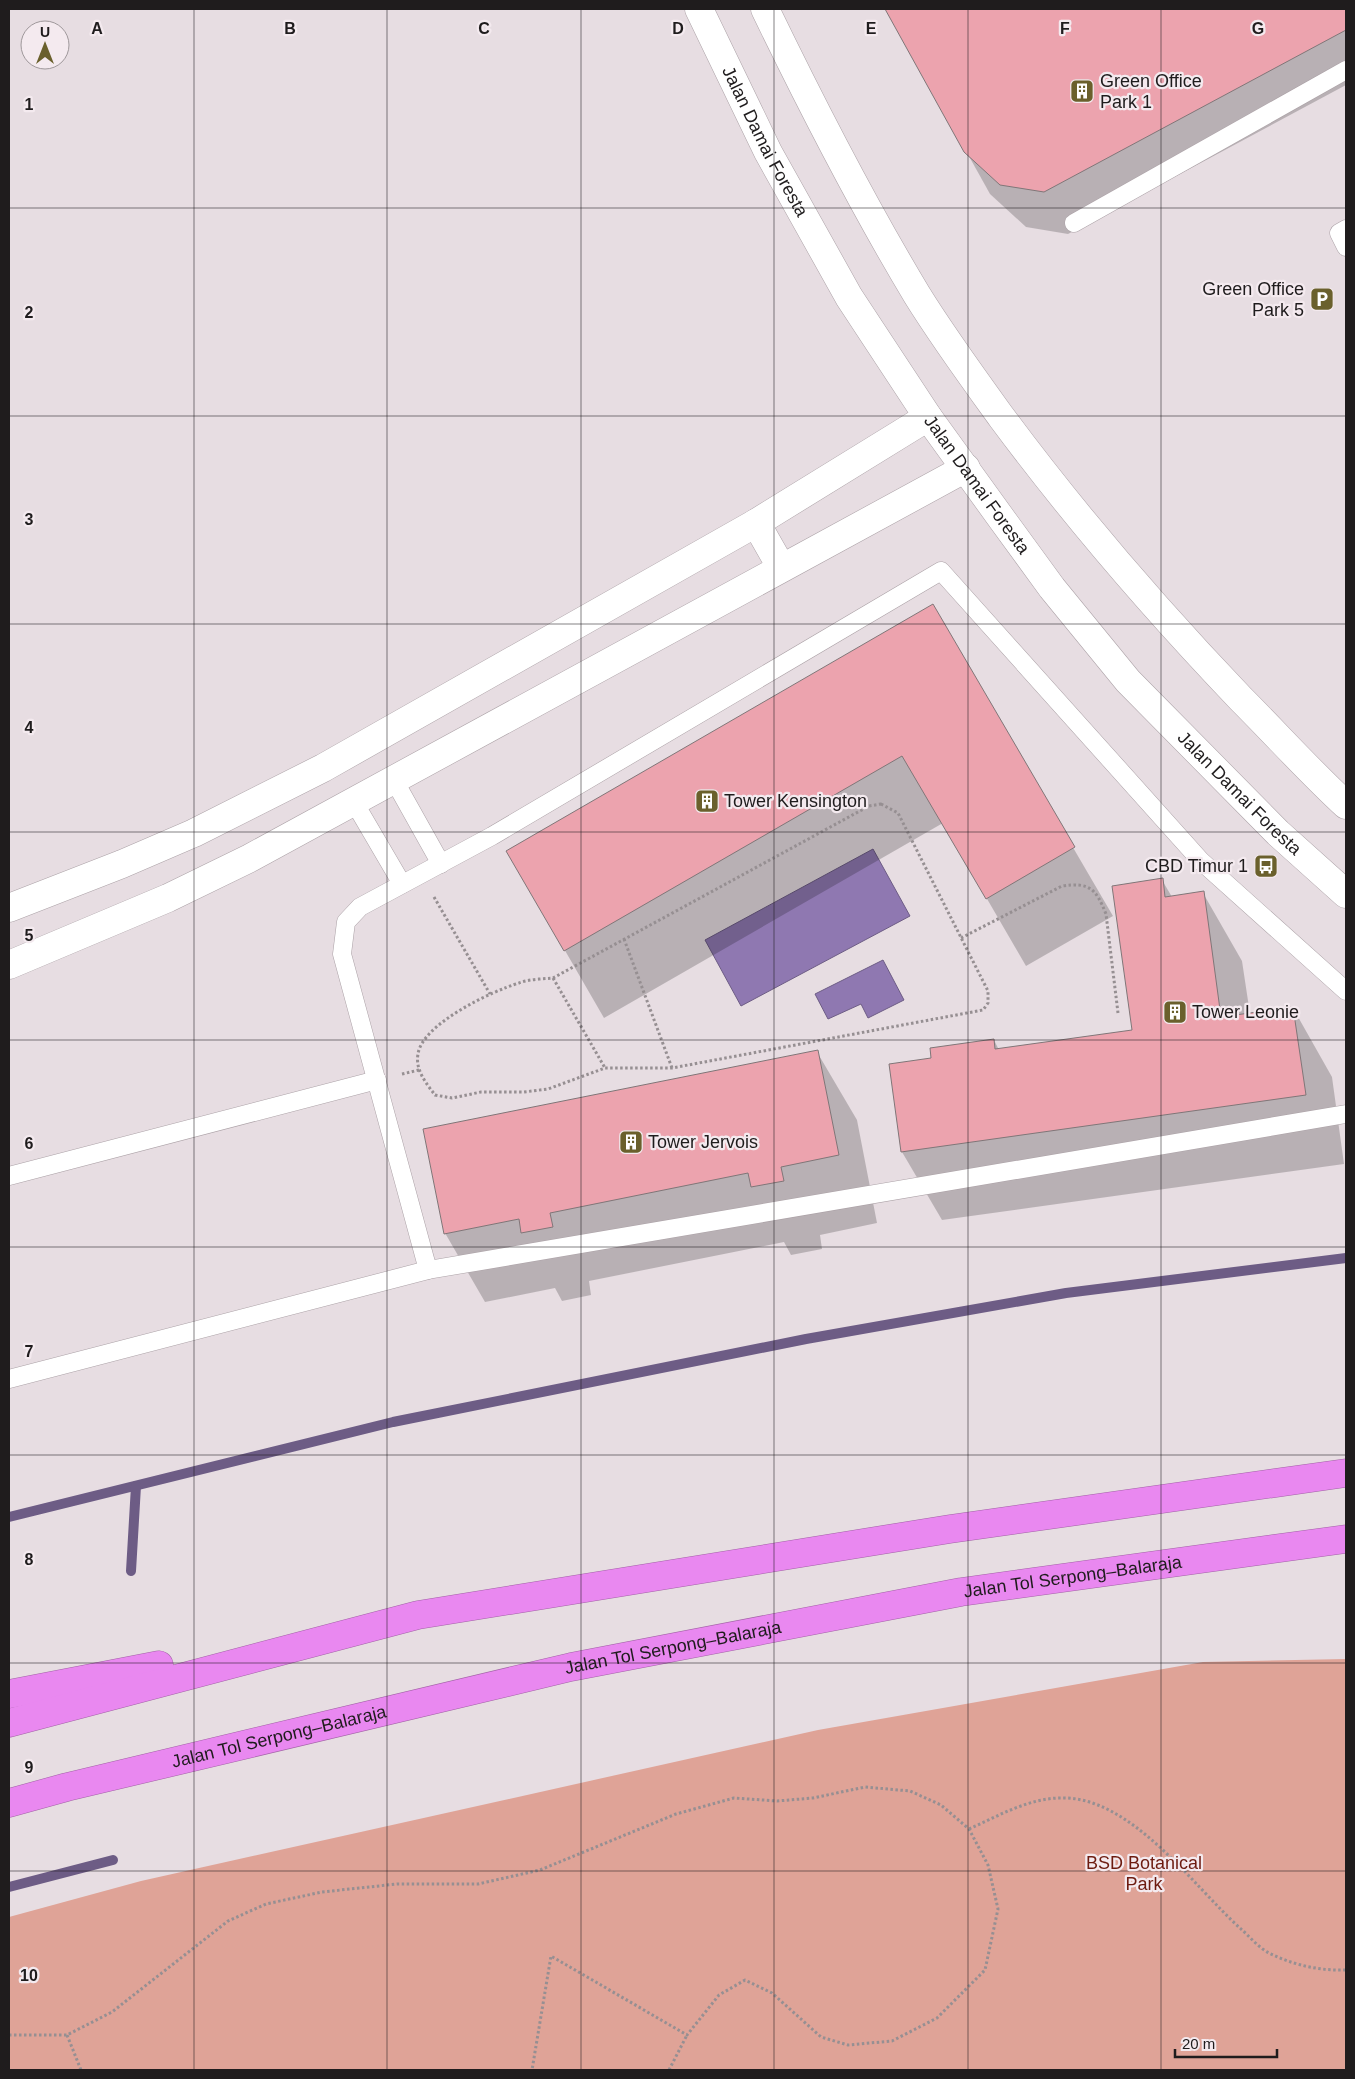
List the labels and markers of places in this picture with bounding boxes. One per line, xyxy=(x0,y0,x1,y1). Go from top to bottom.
place label: Green Office Park 1 xyxy=(1100,71,1202,112)
building icon: Green Office Park 1 xyxy=(1069,78,1095,104)
place label: Green Office Park 5 xyxy=(1202,279,1304,320)
parking icon: Green Office Park 5 xyxy=(1309,286,1335,312)
building icon: Tower Kensington xyxy=(694,788,720,814)
place label: Tower Kensington xyxy=(724,791,867,811)
bus stop icon: CBD Timur 1 xyxy=(1253,853,1279,879)
place label: CBD Timur 1 xyxy=(1145,856,1248,876)
building icon: Tower Leonie xyxy=(1162,999,1188,1025)
place label: Tower Leonie xyxy=(1192,1002,1299,1022)
building icon: Tower Jervois xyxy=(618,1129,644,1155)
place label: Tower Jervois xyxy=(648,1132,758,1152)

